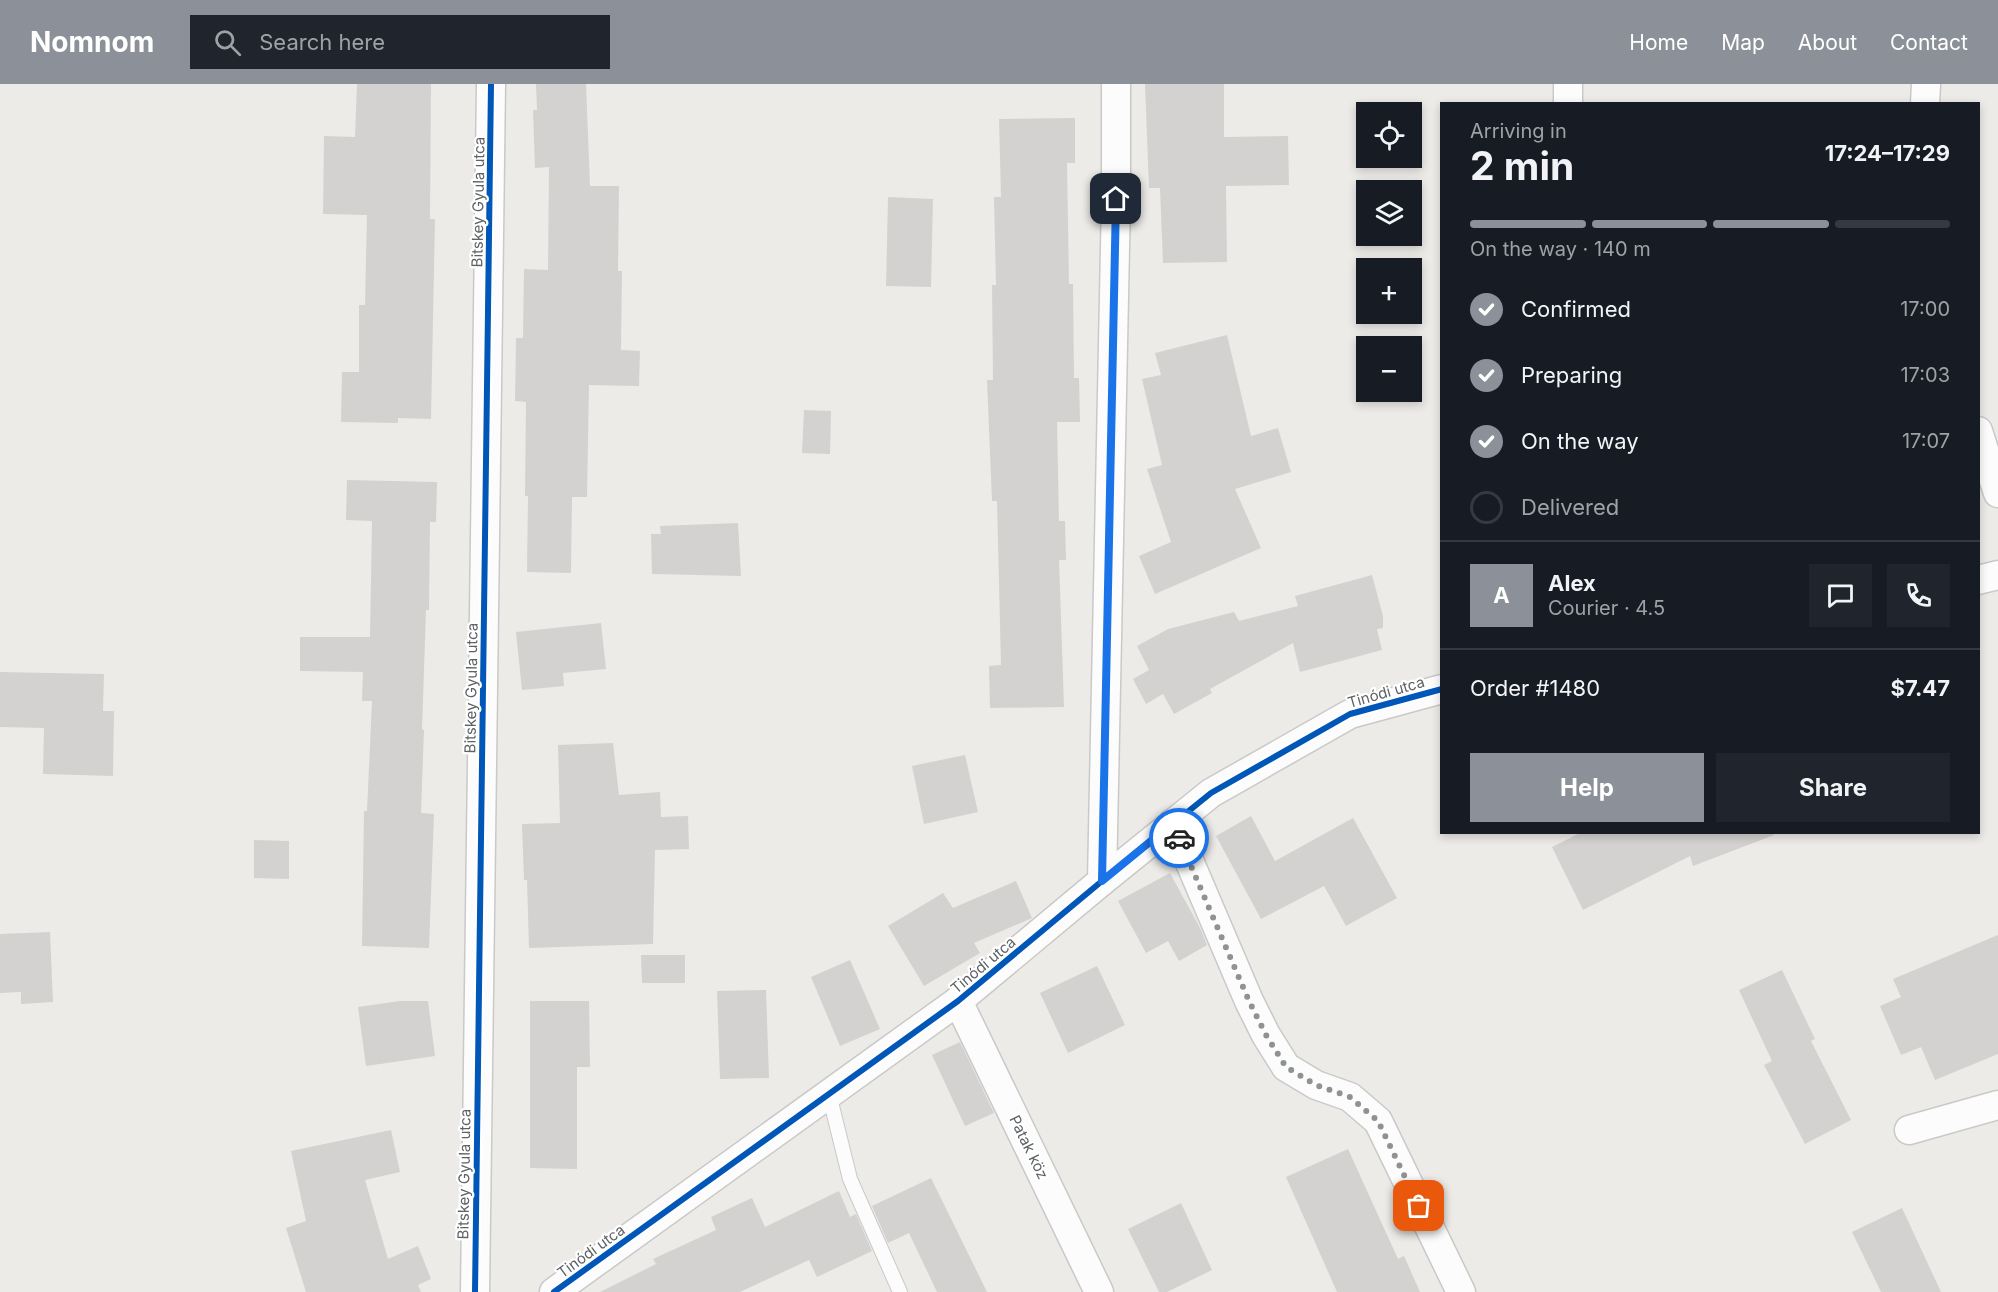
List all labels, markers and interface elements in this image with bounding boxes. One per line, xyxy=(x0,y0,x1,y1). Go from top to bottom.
search box xyxy=(190,15,610,69)
text: Nomnom xyxy=(30,25,154,59)
icon: search xyxy=(211,26,244,59)
text: Search here xyxy=(259,29,385,55)
text: Home xyxy=(1629,30,1688,55)
text: Map xyxy=(1721,30,1765,55)
text: About xyxy=(1798,30,1857,55)
text: Contact xyxy=(1890,30,1968,55)
map controls xyxy=(1356,102,1422,402)
button: locate xyxy=(1356,102,1422,168)
text: Arriving in xyxy=(1470,119,1567,143)
street label: Bitskey Gyula utca xyxy=(467,137,489,267)
text: 17:24–17:29 xyxy=(1825,140,1950,166)
text: 2 min xyxy=(1470,142,1574,189)
pin xyxy=(1090,173,1141,224)
button: layers xyxy=(1356,180,1422,246)
icon: home xyxy=(1099,182,1132,215)
text: On the way · 140 m xyxy=(1470,237,1651,261)
button: + xyxy=(1356,258,1422,324)
icon: check xyxy=(1470,293,1503,326)
text: Confirmed xyxy=(1521,296,1631,322)
text: 17:00 xyxy=(1900,297,1950,321)
button: − xyxy=(1356,336,1422,402)
icon: check xyxy=(1470,359,1503,392)
text: Preparing xyxy=(1521,362,1622,388)
text: 17:03 xyxy=(1900,363,1950,387)
icon: check xyxy=(1470,425,1503,458)
text: On the way xyxy=(1521,428,1639,454)
text: 17:07 xyxy=(1902,429,1950,453)
text: Delivered xyxy=(1521,494,1619,520)
button: chat xyxy=(1809,564,1872,627)
button: phone xyxy=(1887,564,1950,627)
text: Alex xyxy=(1548,570,1596,596)
text: A xyxy=(1493,582,1510,608)
text: Courier · 4.5 xyxy=(1548,596,1665,620)
street label: Bitskey Gyula utca xyxy=(460,623,482,753)
street label: Tinódi utca xyxy=(1345,672,1427,712)
text: Order #1480 xyxy=(1470,675,1600,701)
text: $7.47 xyxy=(1891,675,1950,701)
button: Help xyxy=(1470,753,1704,822)
button: Share xyxy=(1716,753,1950,822)
courier xyxy=(1149,808,1209,868)
icon: car xyxy=(1163,822,1196,855)
street label: Tinódi utca xyxy=(947,932,1019,998)
street label: Bitskey Gyula utca xyxy=(453,1109,475,1239)
street label: Patak köz xyxy=(1005,1112,1053,1182)
pin xyxy=(1393,1180,1444,1231)
icon: bag xyxy=(1402,1189,1435,1222)
street label: Tinódi utca xyxy=(553,1220,629,1282)

